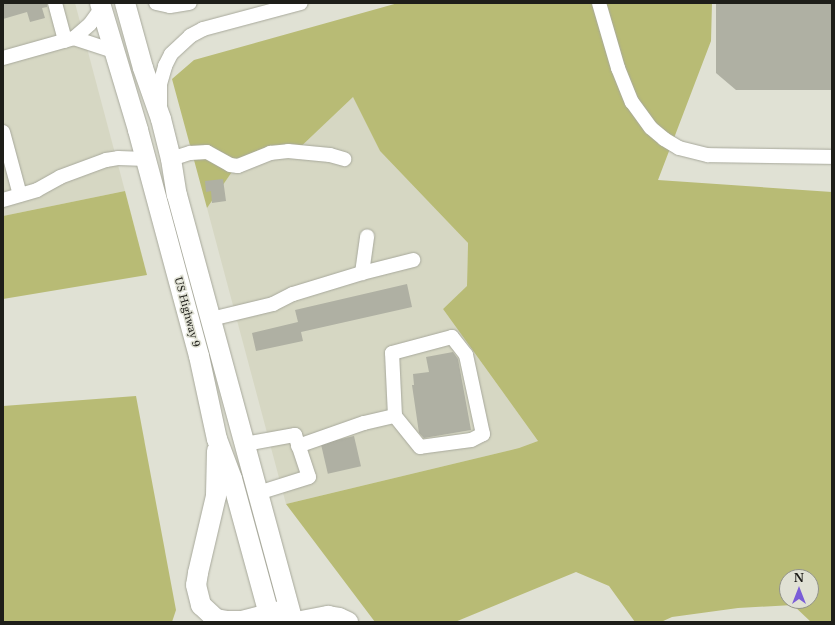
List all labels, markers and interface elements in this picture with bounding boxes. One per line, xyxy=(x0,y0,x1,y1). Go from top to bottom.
street label: US Highway 9 xyxy=(172,275,202,349)
north arrow xyxy=(779,569,819,609)
text: N xyxy=(794,571,804,585)

